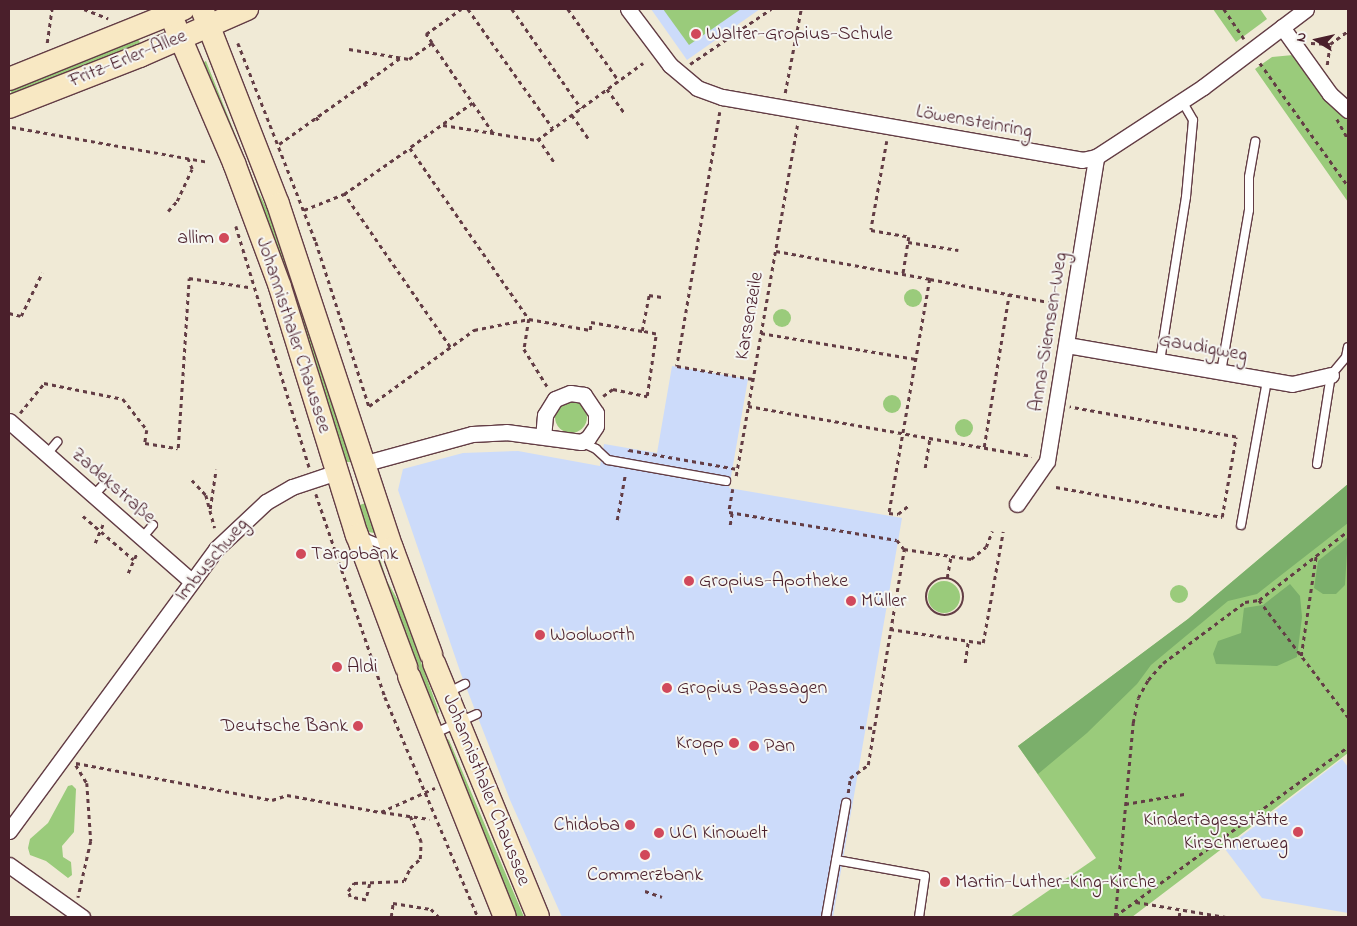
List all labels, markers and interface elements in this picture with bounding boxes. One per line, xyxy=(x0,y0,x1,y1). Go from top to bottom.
north arrow xyxy=(1292,15,1342,65)
place label: Walter-Gropius-Schule xyxy=(706,22,893,46)
street label: Fritz-Erler-Allee xyxy=(66,24,190,94)
marker: Walter-Gropius-Schule xyxy=(690,28,702,40)
text: N xyxy=(1291,31,1313,44)
street label: Löwensteinring xyxy=(914,100,1034,144)
place label: allim xyxy=(177,226,214,250)
marker: allim xyxy=(218,232,230,244)
street label: Johannisthaler Chaussee xyxy=(250,234,336,436)
street label: Anna-Siemsen-Weg xyxy=(1025,251,1073,413)
street label: Karsenzeile xyxy=(730,270,770,362)
street label: Gaudigweg xyxy=(1157,328,1249,368)
street label: Zadekstraße xyxy=(66,443,160,529)
street label: Imbuschweg xyxy=(170,513,254,607)
place label: Targobank xyxy=(311,542,398,566)
marker: Targobank xyxy=(295,548,307,560)
place label: Gropius-Apotheke xyxy=(699,569,848,593)
marker: Gropius-Apotheke xyxy=(683,575,695,587)
place label: Müller xyxy=(861,589,906,613)
marker: Müller xyxy=(845,595,857,607)
place label: Woolworth xyxy=(550,623,635,647)
marker: Woolworth xyxy=(534,629,546,641)
place label: Aldi xyxy=(347,655,378,679)
marker: Aldi xyxy=(331,661,343,673)
place label: Gropius Passagen xyxy=(677,676,827,700)
marker: Gropius Passagen xyxy=(661,682,673,694)
street label: Johannisthaler Chaussee xyxy=(437,691,535,889)
place label: Deutsche Bank xyxy=(221,714,348,738)
marker: Deutsche Bank xyxy=(352,720,364,732)
place label: Kropp xyxy=(676,731,724,755)
place label: Pan xyxy=(764,734,795,758)
marker: Kropp xyxy=(728,737,740,749)
marker: Pan xyxy=(748,740,760,752)
place label: Kindertagesstätte Kirschnerweg xyxy=(1143,808,1288,855)
place label: Chidoba xyxy=(554,813,620,837)
marker: Chidoba xyxy=(624,819,636,831)
place label: UCI Kinowelt xyxy=(669,821,768,845)
marker: Kindertagesstätte Kirschnerweg xyxy=(1292,826,1304,838)
marker: UCI Kinowelt xyxy=(653,827,665,839)
marker: Commerzbank xyxy=(639,849,651,861)
place label: Commerzbank xyxy=(587,863,703,887)
place label: Martin-Luther-King-Kirche xyxy=(955,870,1156,894)
marker: Martin-Luther-King-Kirche xyxy=(939,876,951,888)

